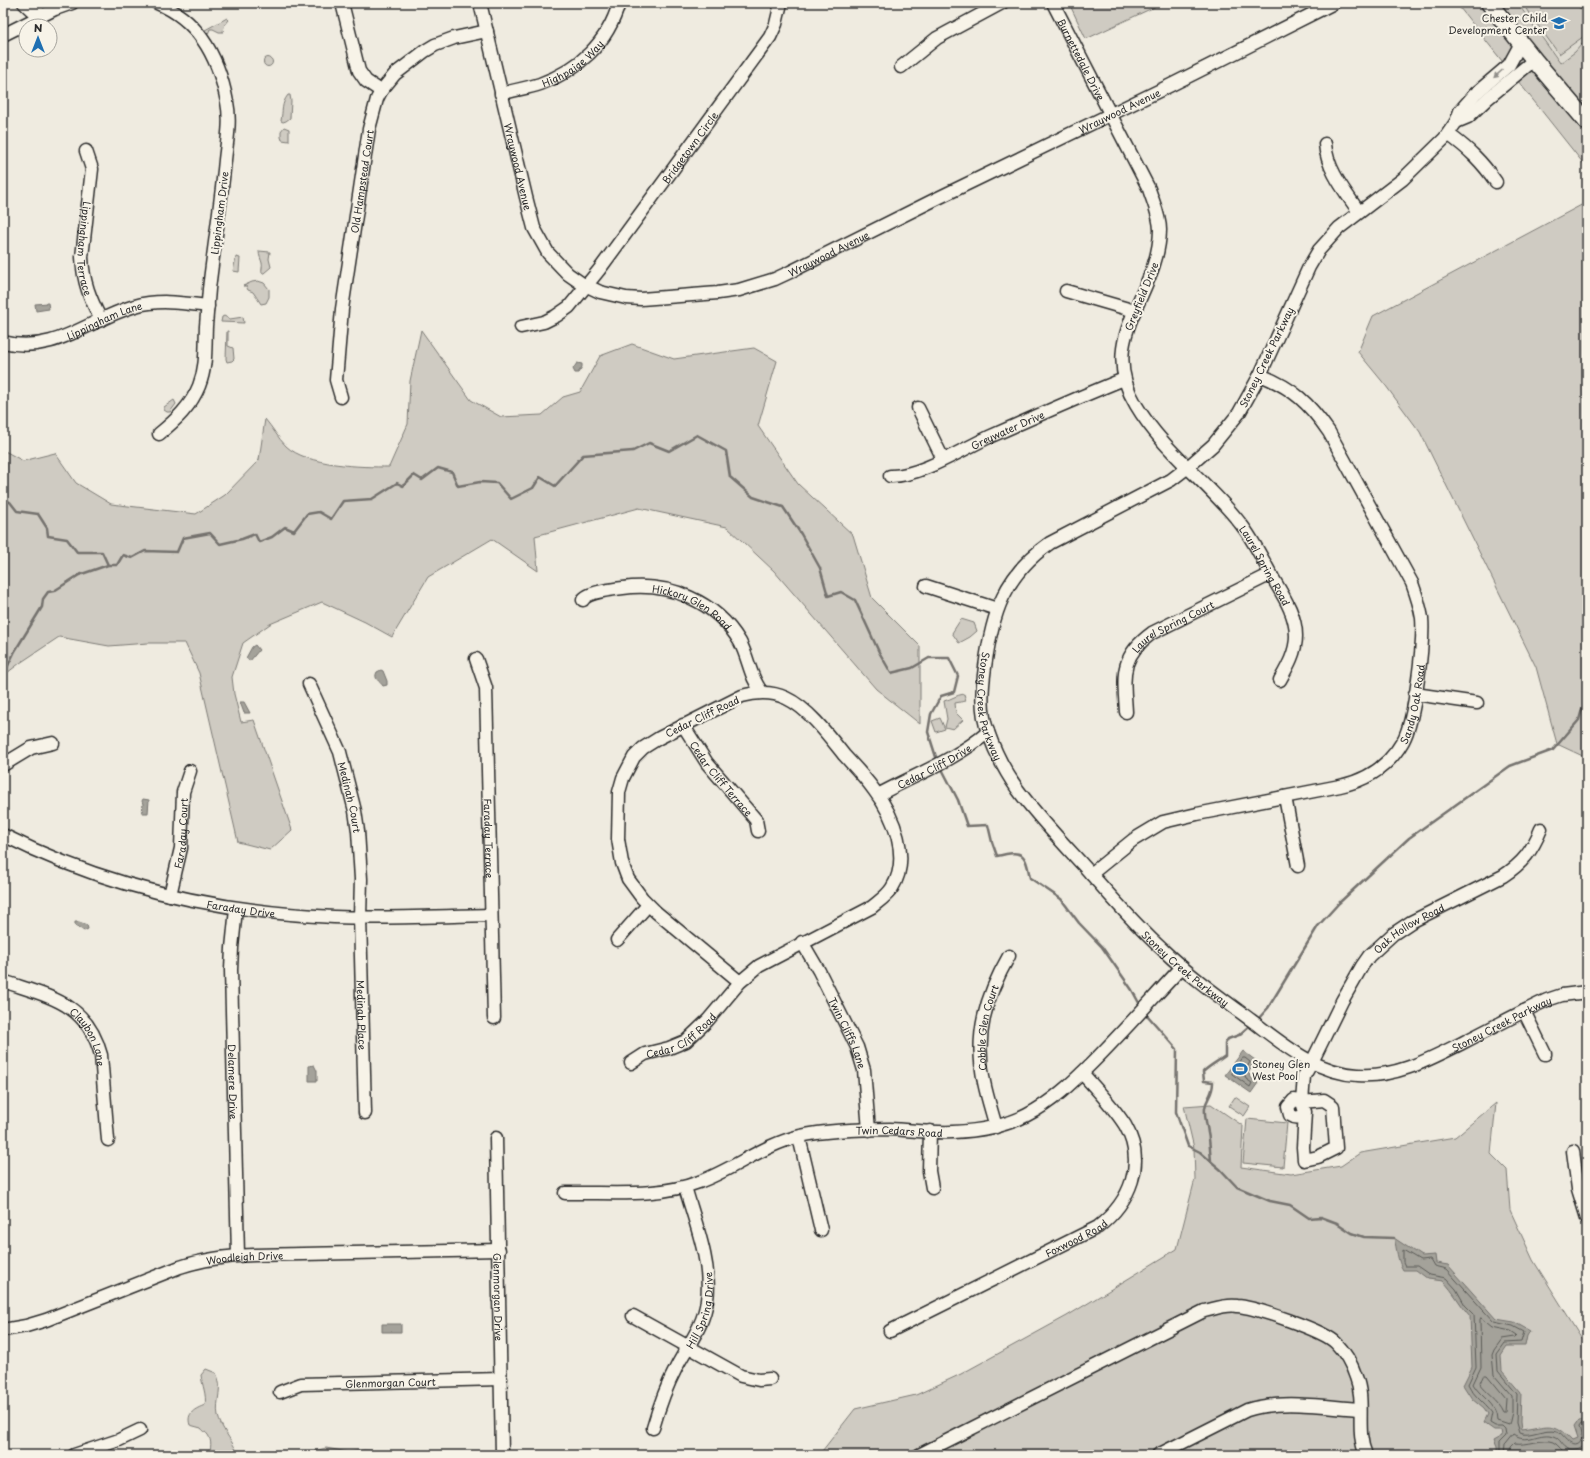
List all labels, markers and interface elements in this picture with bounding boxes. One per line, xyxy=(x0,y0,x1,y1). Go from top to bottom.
place label: Chester Child Development Center xyxy=(1448,10,1547,37)
school or university icon: Chester Child Development Center xyxy=(1550,14,1568,32)
street label: Burnettedale Drive xyxy=(1054,15,1109,103)
north arrow xyxy=(18,18,58,58)
text: N xyxy=(34,19,43,36)
street label: Highpaige Way xyxy=(539,36,606,90)
one-way arrow xyxy=(1493,70,1503,79)
street label: Wraywood Avenue xyxy=(1076,84,1163,136)
street label: Bridgetown Circle xyxy=(658,107,721,186)
street label: Wraywood Avenue xyxy=(501,121,537,212)
street label: Old Hampstead Court xyxy=(346,129,376,234)
street label: Lippingham Drive xyxy=(206,171,232,255)
street label: Lippingham Terrace xyxy=(74,201,97,297)
street label: Wraywood Avenue xyxy=(785,226,872,279)
street label: Greyfield Drive xyxy=(1120,259,1162,333)
street label: Lippingham Lane xyxy=(64,297,144,343)
street label: Stoney Creek Parkway xyxy=(1235,304,1298,410)
street label: Greywater Drive xyxy=(968,406,1046,453)
street label: Laurel Spring Road xyxy=(1237,522,1295,608)
street label: Hickory Glen Road xyxy=(652,580,736,633)
street label: Laurel Spring Court xyxy=(1128,596,1216,655)
street label: Stoney Creek Parkway xyxy=(975,651,1006,763)
street label: Sandy Oak Road xyxy=(1395,663,1427,747)
street label: Cedar Cliff Road xyxy=(663,692,742,740)
street label: Cedar Cliff Terrace xyxy=(687,738,757,819)
street label: Cedar Cliff Drive xyxy=(894,740,974,792)
street label: Medinah Court xyxy=(335,760,366,834)
street label: Faraday Court xyxy=(169,798,190,870)
street label: Faraday Terrace xyxy=(481,798,498,878)
street label: Faraday Drive xyxy=(206,895,276,920)
street label: Oak Hollow Road xyxy=(1370,899,1447,956)
street label: Stoney Creek Parkway xyxy=(1139,927,1233,1010)
street label: Medinah Place xyxy=(354,980,371,1051)
street label: Cobble Glen Court xyxy=(973,982,1001,1072)
street label: Stoney Creek Parkway xyxy=(1449,992,1553,1055)
street label: Twin Cliffs Lane xyxy=(826,994,871,1071)
street label: Claybon Lane xyxy=(67,1003,109,1067)
street label: Cedar Cliff Road xyxy=(644,1009,719,1061)
street label: Delamere Drive xyxy=(225,1044,242,1120)
place label: Stoney Glen West Pool xyxy=(1252,1056,1310,1083)
sports icon: Stoney Glen West Pool xyxy=(1231,1060,1249,1078)
street label: Twin Cedars Road xyxy=(855,1121,943,1140)
street label: Foxwood Road xyxy=(1042,1215,1110,1260)
street label: Woodleigh Drive xyxy=(205,1247,283,1268)
street label: Glenmorgan Drive xyxy=(491,1253,507,1341)
street label: Hill Spring Drive xyxy=(681,1271,715,1351)
street label: Glenmorgan Court xyxy=(345,1373,436,1390)

